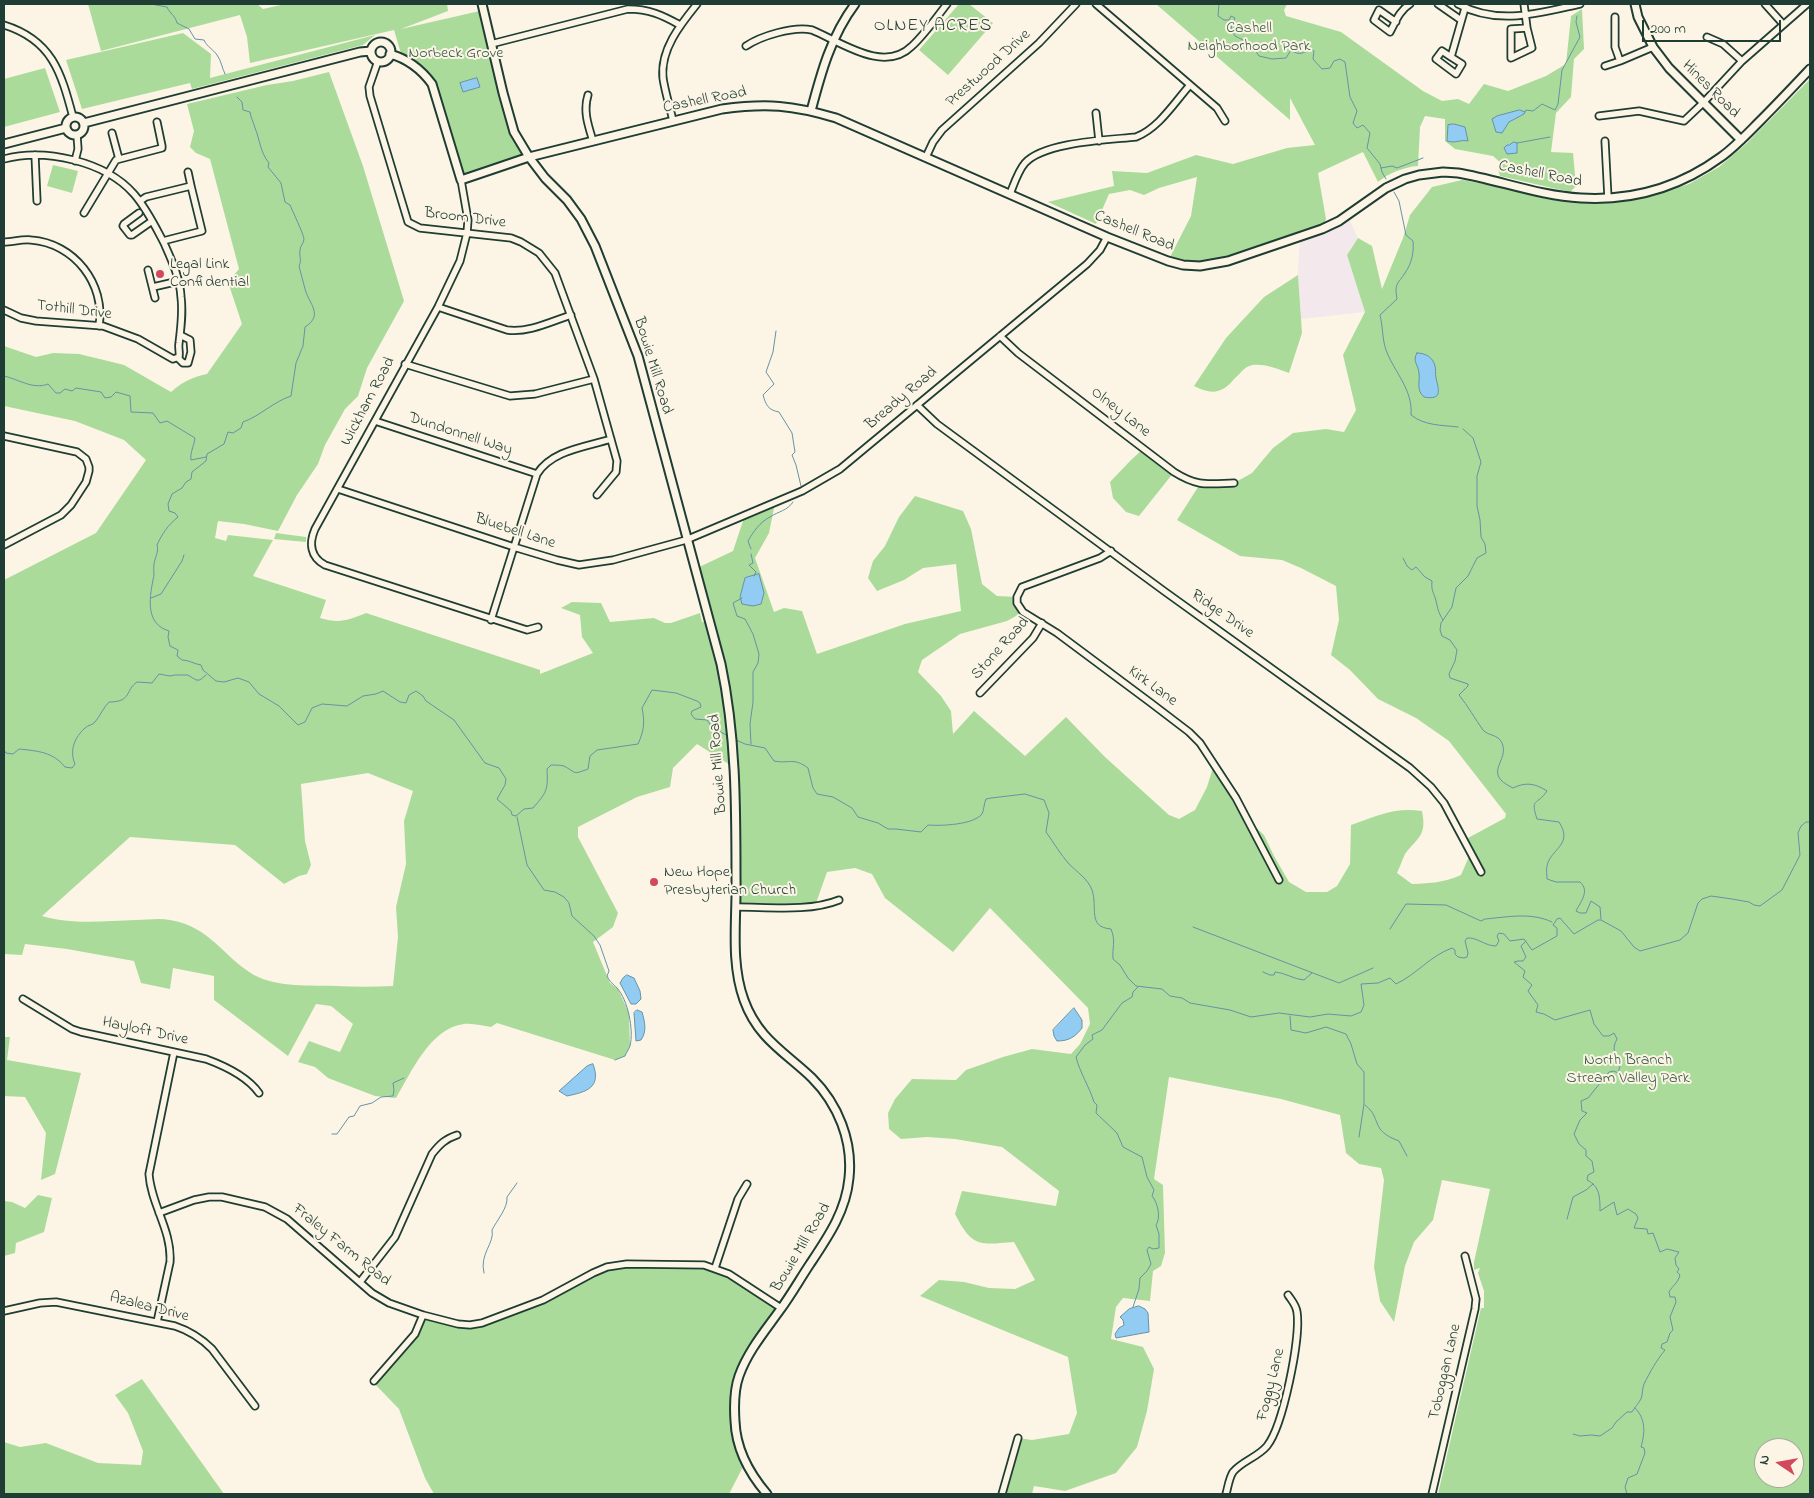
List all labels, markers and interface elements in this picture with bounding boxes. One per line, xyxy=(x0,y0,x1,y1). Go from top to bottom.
scale bar xyxy=(1644,10,1783,42)
district label: OLNEY ACRES xyxy=(872,16,994,38)
text: 200 m xyxy=(1650,18,1686,40)
park label: Cashell Neighborhood Park xyxy=(1188,19,1310,57)
street label: Prestwood Drive xyxy=(943,26,1035,112)
park label: Norbeck Grove xyxy=(409,44,503,64)
street label: Hines Road xyxy=(1677,57,1743,123)
street label: Cashell Road xyxy=(662,84,748,118)
street label: Cashell Road xyxy=(1497,158,1583,192)
street label: Broom Drive xyxy=(423,204,507,234)
street label: Cashell Road xyxy=(1091,207,1177,257)
place label: Legal Link Confidential xyxy=(170,255,249,293)
marker: Legal Link Confidential xyxy=(154,268,166,280)
street label: Tothill Drive xyxy=(35,297,113,325)
street label: Bowie Mill Road xyxy=(628,315,676,417)
street label: Wickham Road xyxy=(338,354,400,450)
street label: Bready Road xyxy=(862,363,942,435)
street label: Olney Lane xyxy=(1086,384,1154,442)
street label: Dundonnell Way xyxy=(406,409,514,461)
street label: Bluebell Lane xyxy=(472,510,558,554)
street label: Ridge Drive xyxy=(1187,586,1257,644)
street label: Stone Road xyxy=(968,614,1034,684)
street label: Kirk Lane xyxy=(1124,663,1180,711)
street label: Bowie Mill Road xyxy=(706,713,732,815)
place label: New Hope Presbyterian Church xyxy=(664,863,796,901)
marker: New Hope Presbyterian Church xyxy=(648,876,660,888)
street label: Hayloft Drive xyxy=(100,1014,190,1050)
park label: North Branch Stream Valley Park xyxy=(1566,1051,1690,1089)
street label: Bowie Mill Road xyxy=(768,1200,836,1296)
street label: Fraley Farm Road xyxy=(288,1201,394,1291)
street label: Azalea Drive xyxy=(107,1289,191,1327)
street label: Toboggan Lane xyxy=(1426,1322,1466,1422)
street label: Foggy Lane xyxy=(1254,1347,1290,1423)
north arrow xyxy=(1754,1438,1804,1488)
text: N xyxy=(1754,1453,1776,1467)

